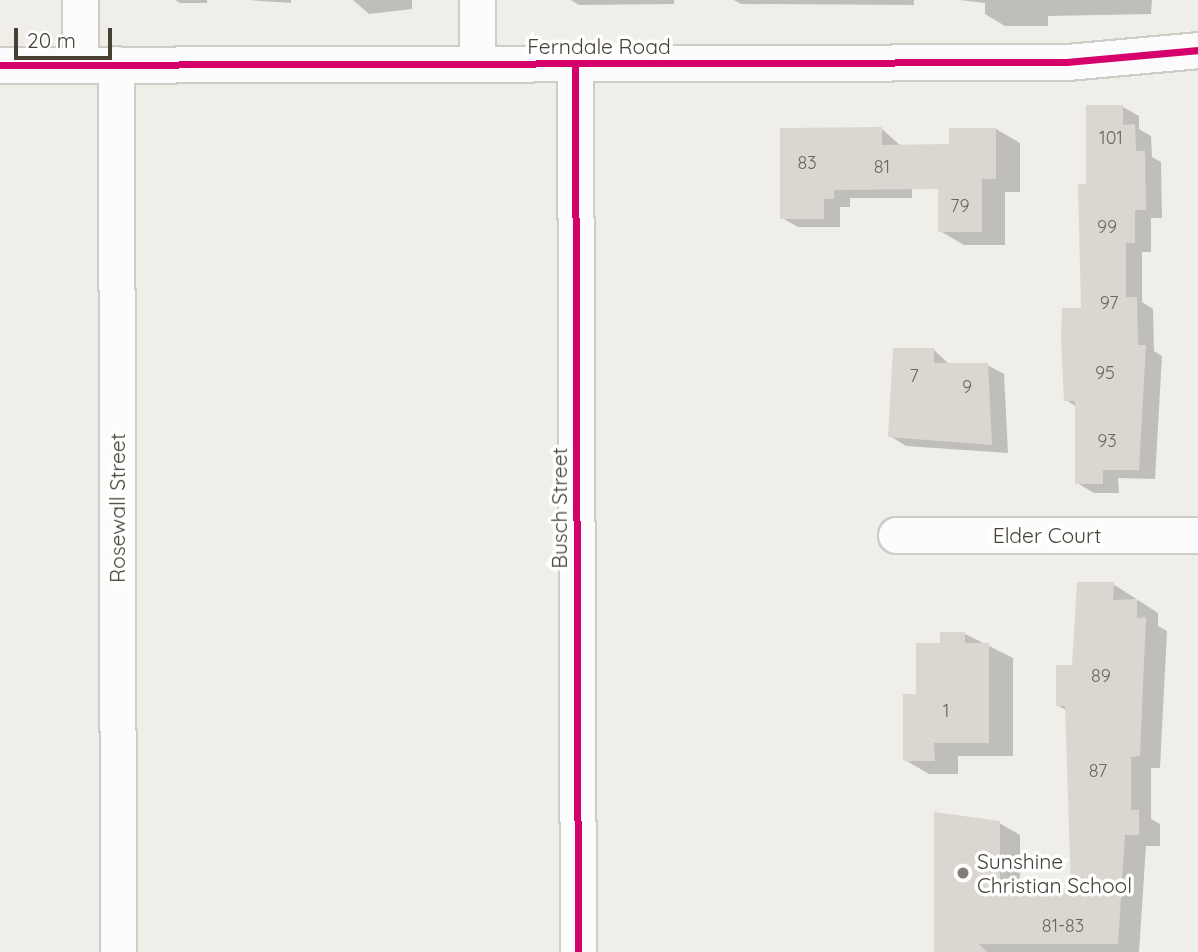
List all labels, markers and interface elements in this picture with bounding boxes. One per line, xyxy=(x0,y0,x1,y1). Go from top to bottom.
scale bar xyxy=(18,14,116,58)
text: 20 m xyxy=(27,27,76,53)
street label: Ferndale Road xyxy=(527,33,671,59)
house number: 101 xyxy=(1099,127,1123,149)
house number: 83 xyxy=(797,152,817,174)
house number: 81 xyxy=(874,156,890,178)
house number: 79 xyxy=(950,195,970,217)
house number: 99 xyxy=(1097,216,1117,238)
house number: 97 xyxy=(1100,292,1118,314)
house number: 95 xyxy=(1095,362,1115,384)
house number: 7 xyxy=(909,365,919,387)
house number: 9 xyxy=(962,376,972,398)
house number: 93 xyxy=(1097,430,1117,452)
street label: Rosewall Street xyxy=(104,433,130,583)
street label: Busch Street xyxy=(546,447,572,569)
street label: Elder Court xyxy=(993,522,1101,548)
house number: 89 xyxy=(1091,665,1111,687)
house number: 1 xyxy=(943,700,949,722)
house number: 87 xyxy=(1089,760,1107,782)
place label: Sunshine Christian School xyxy=(977,848,1132,898)
marker: Sunshine Christian School xyxy=(955,865,971,881)
house number: 81-83 xyxy=(1042,915,1084,937)

